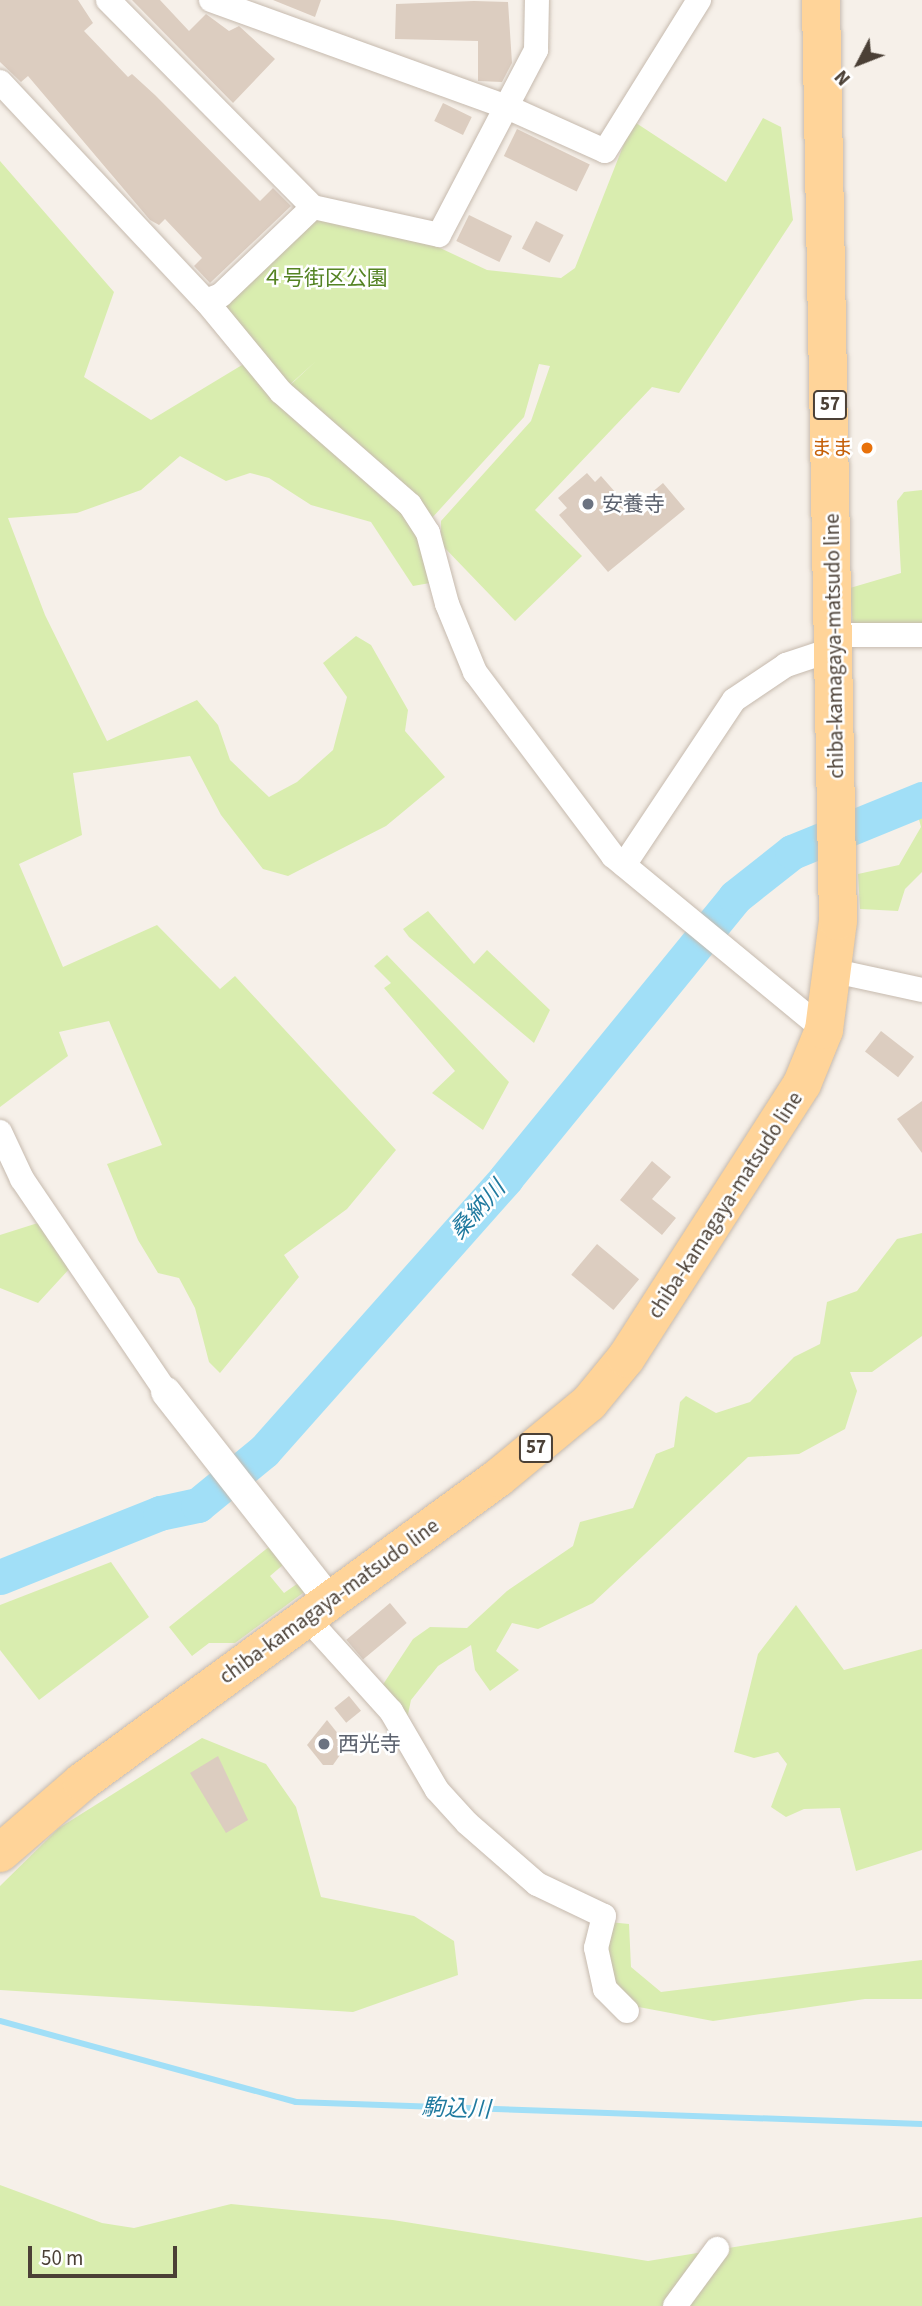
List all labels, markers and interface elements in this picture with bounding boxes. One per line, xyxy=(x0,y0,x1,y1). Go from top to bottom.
north arrow xyxy=(824,28,894,98)
text: N xyxy=(829,64,857,91)
park label: ４号街区公園 xyxy=(262,265,388,291)
road number: 57 xyxy=(812,390,848,420)
place label: まま xyxy=(811,435,853,461)
marker: まま xyxy=(859,440,875,456)
place label: 安養寺 xyxy=(602,491,665,517)
marker: 安養寺 xyxy=(580,496,596,512)
street label: chiba-kamagaya-matsudo line xyxy=(819,513,849,779)
street label: chiba-kamagaya-matsudo line xyxy=(642,1087,808,1323)
water label: 桑納川 xyxy=(445,1175,511,1245)
road number: 57 xyxy=(518,1432,554,1464)
street label: chiba-kamagaya-matsudo line xyxy=(214,1513,444,1689)
place label: 西光寺 xyxy=(338,1731,401,1757)
marker: 西光寺 xyxy=(316,1736,332,1752)
water label: 駒込川 xyxy=(421,2094,491,2124)
scale bar xyxy=(32,2232,180,2276)
text: 50 m xyxy=(41,2243,83,2273)

